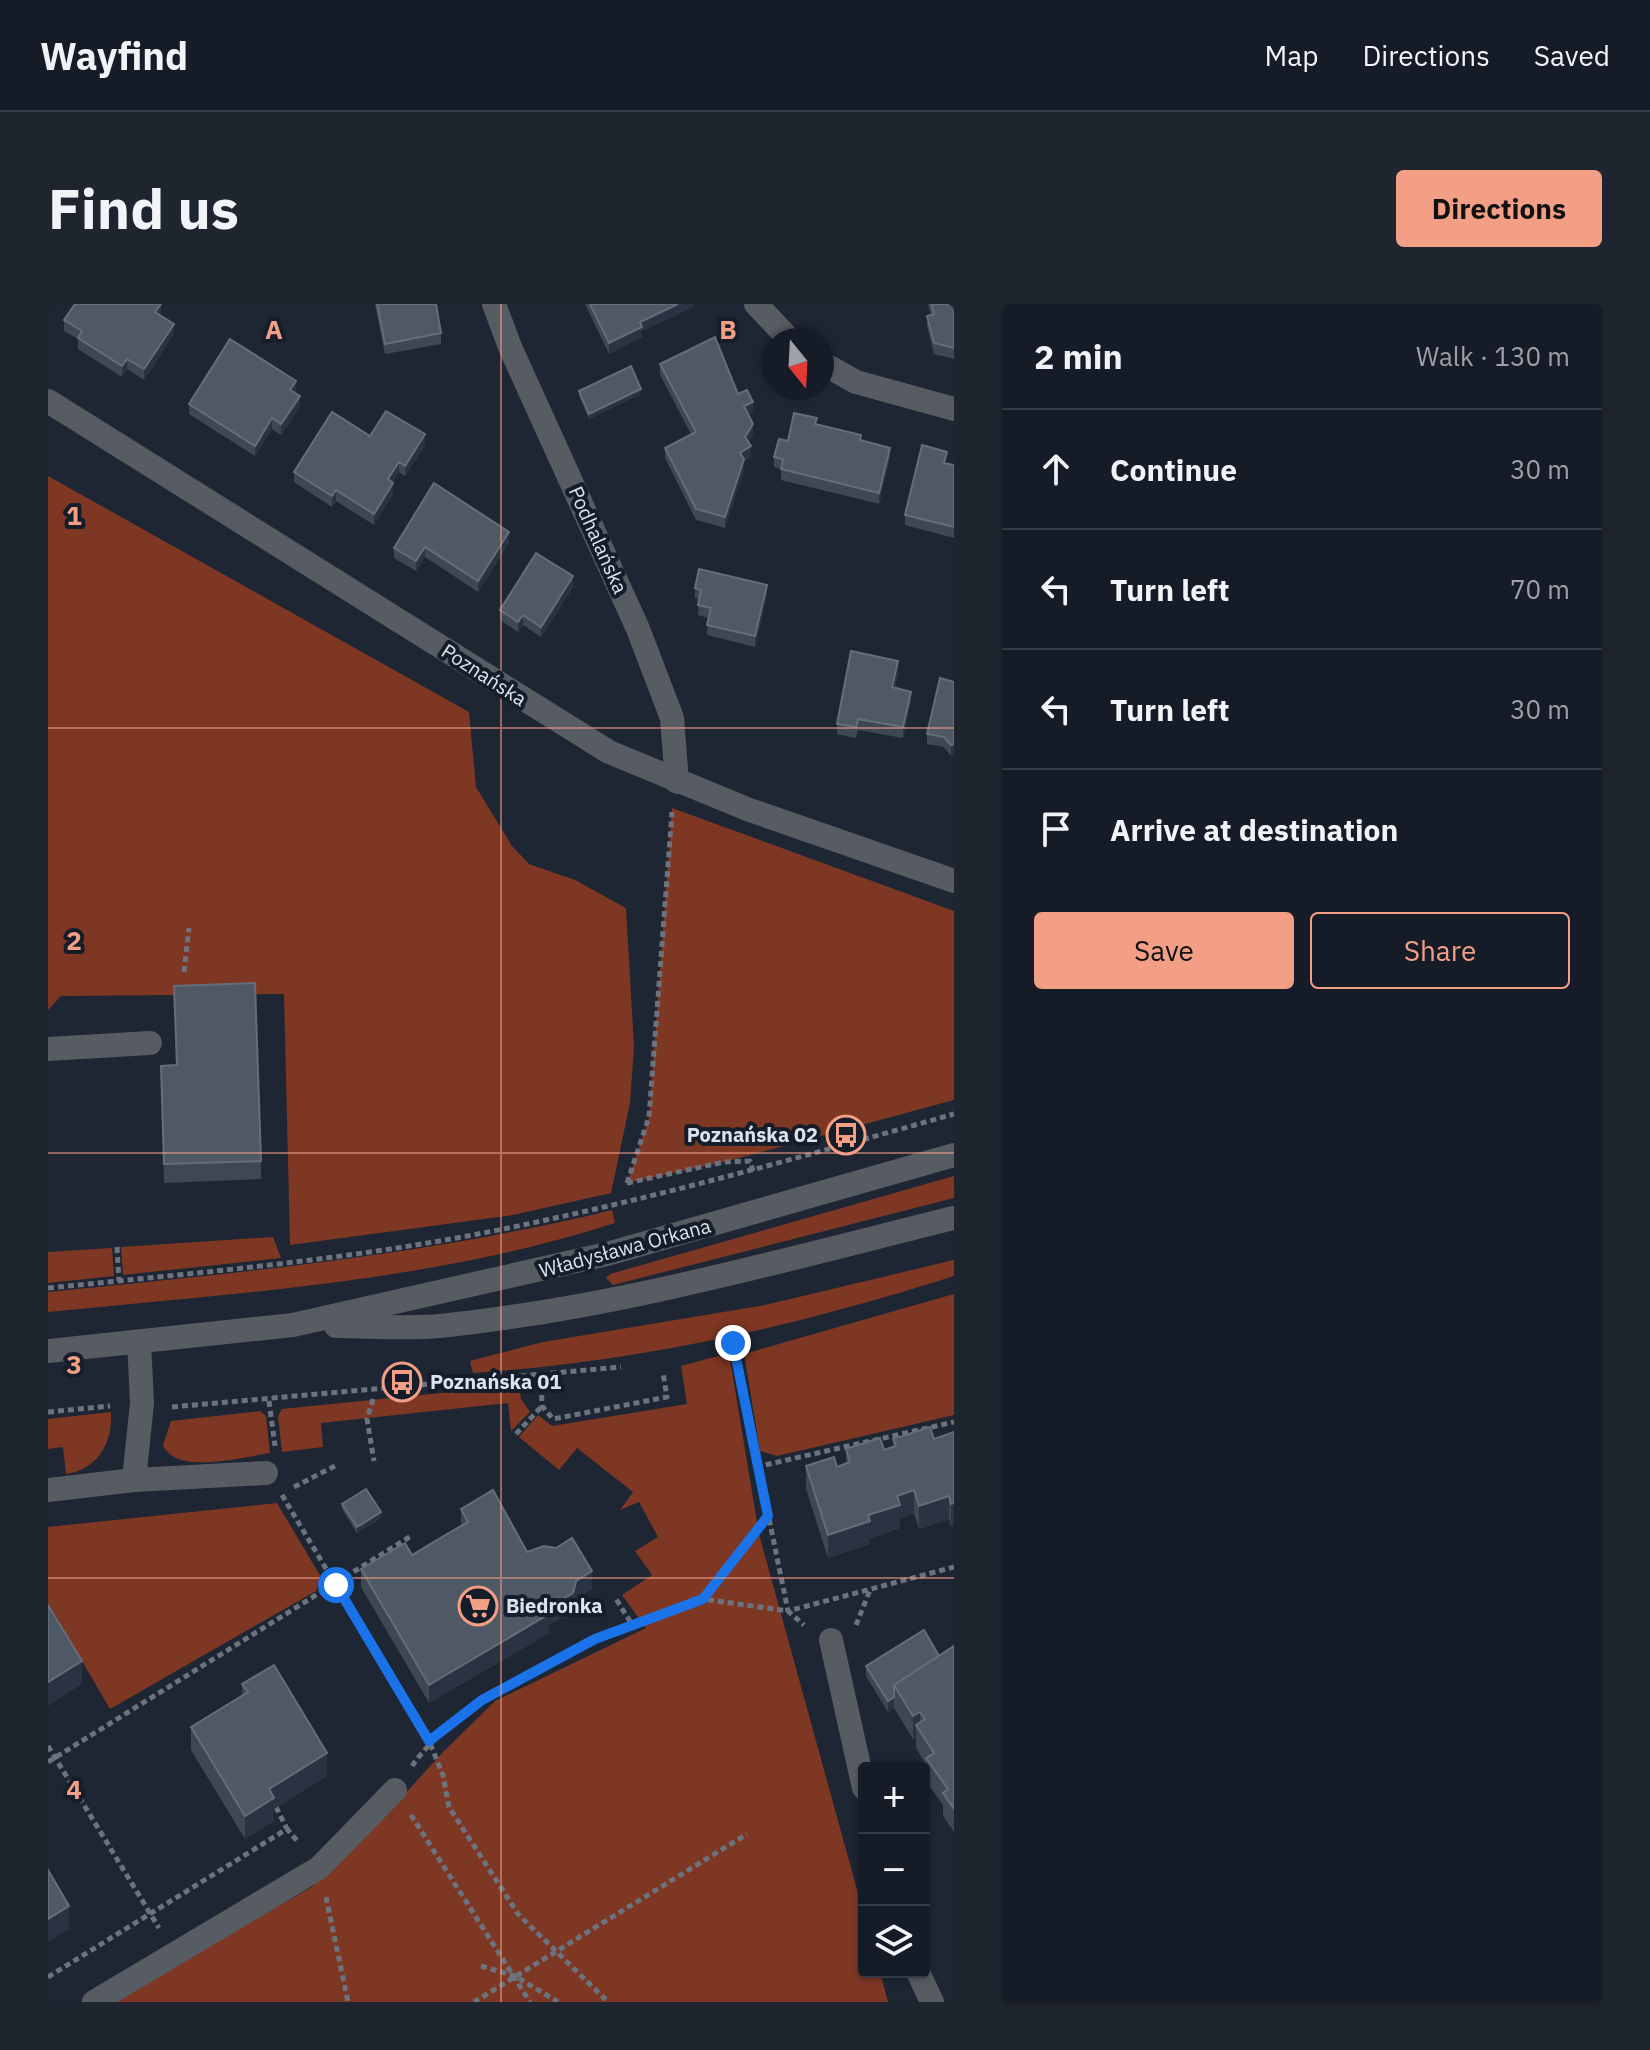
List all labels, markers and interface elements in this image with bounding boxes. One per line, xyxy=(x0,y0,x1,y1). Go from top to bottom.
text: Wayfind xyxy=(40,31,188,80)
text: Map xyxy=(1264,37,1318,74)
text: Directions xyxy=(1362,37,1490,74)
text: Saved xyxy=(1534,37,1610,74)
button: Directions xyxy=(1396,170,1602,247)
text: Find us xyxy=(48,172,239,244)
text: A xyxy=(265,312,283,346)
text: B xyxy=(719,312,737,346)
north arrow xyxy=(762,328,834,400)
text: 2 min xyxy=(1034,334,1123,378)
text: Walk · 130 m xyxy=(1416,339,1570,373)
icon: ahead xyxy=(1034,447,1078,491)
text: Continue xyxy=(1110,450,1237,489)
text: 30 m xyxy=(1510,452,1570,486)
street label: Podhalańska xyxy=(563,482,634,598)
text: 1 xyxy=(66,498,82,532)
icon: left xyxy=(1034,567,1078,611)
text: Turn left xyxy=(1110,570,1229,609)
text: 70 m xyxy=(1510,572,1570,606)
street label: Poznańska xyxy=(437,637,532,712)
icon: left xyxy=(1034,687,1078,731)
text: Turn left xyxy=(1110,690,1229,729)
text: 30 m xyxy=(1510,692,1570,726)
icon: arrive xyxy=(1034,807,1078,851)
text: Arrive at destination xyxy=(1110,810,1398,849)
button: Save xyxy=(1034,912,1294,989)
button: Share xyxy=(1310,912,1570,989)
text: 2 xyxy=(66,923,82,957)
bus stop icon: Poznańska 02 xyxy=(825,1114,867,1156)
place label: Poznańska 02 xyxy=(687,1121,818,1148)
street label: Władysława Orkana xyxy=(536,1212,714,1283)
route end xyxy=(715,1325,751,1361)
text: 3 xyxy=(66,1347,82,1381)
bus stop icon: Poznańska 01 xyxy=(381,1361,423,1403)
place label: Poznańska 01 xyxy=(430,1368,561,1395)
route start xyxy=(318,1567,354,1603)
supermarket icon: Biedronka xyxy=(457,1585,499,1627)
place label: Biedronka xyxy=(506,1592,603,1619)
map controls xyxy=(858,1762,930,1978)
button: + xyxy=(858,1762,930,1834)
text: 4 xyxy=(66,1772,82,1806)
button: − xyxy=(858,1834,930,1906)
button: layers xyxy=(858,1906,930,1978)

